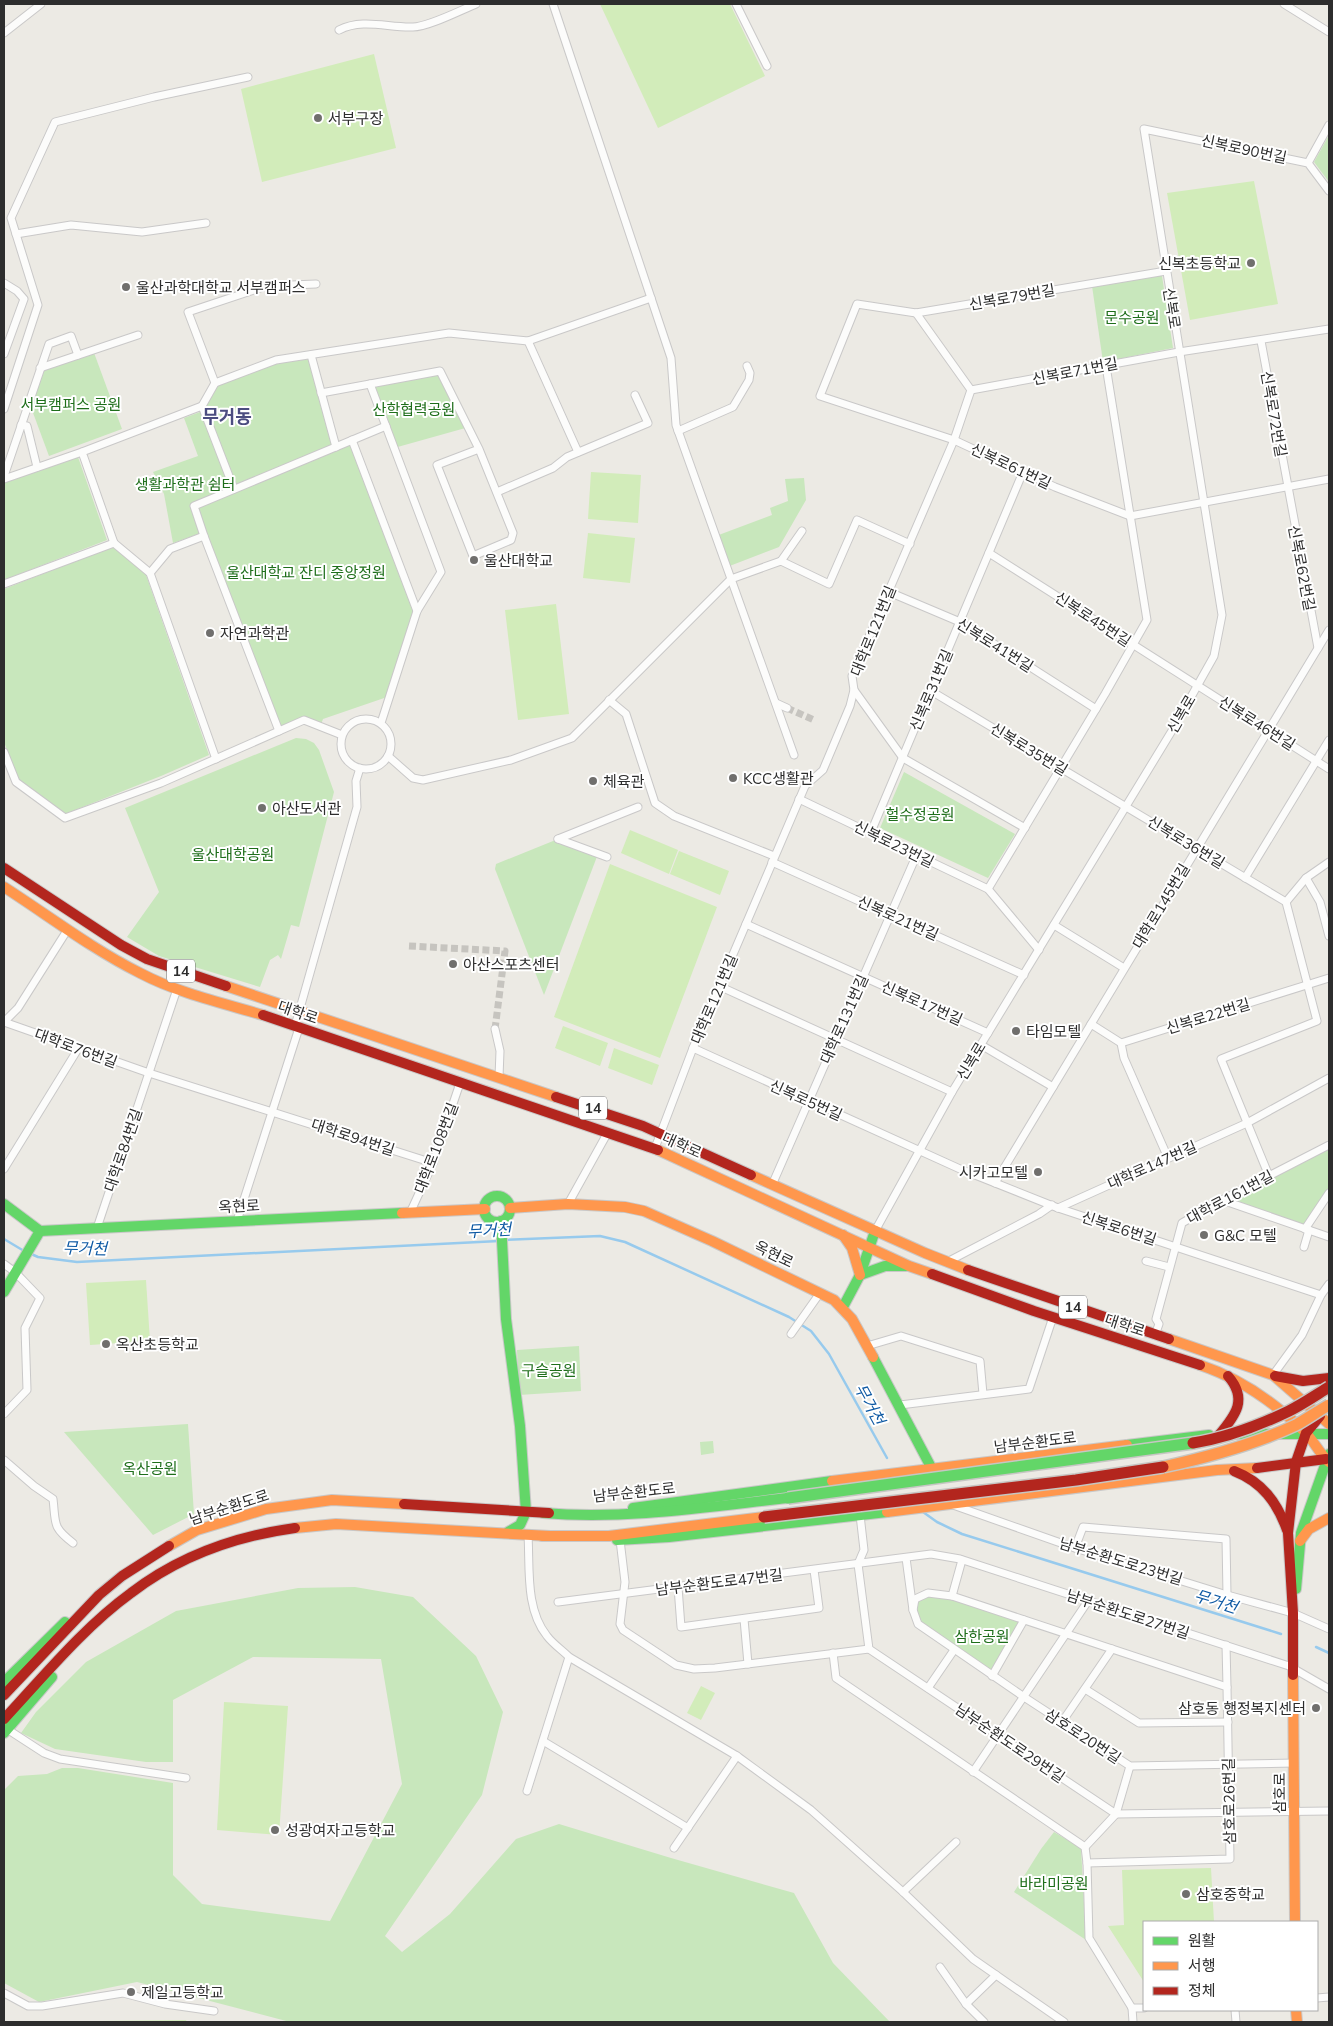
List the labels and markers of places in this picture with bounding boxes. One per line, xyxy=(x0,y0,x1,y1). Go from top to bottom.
place label: 서부구장 xyxy=(328,109,383,128)
marker: 서부구장 xyxy=(312,112,324,124)
place label: 신복초등학교 xyxy=(1158,254,1241,273)
marker: 신복초등학교 xyxy=(1245,257,1257,269)
place label: 울산과학대학교 서부캠퍼스 xyxy=(136,278,306,297)
marker: 울산과학대학교 서부캠퍼스 xyxy=(120,281,132,293)
place label: 울산대학교 xyxy=(484,551,553,570)
marker: 울산대학교 xyxy=(468,554,480,566)
place label: 자연과학관 xyxy=(220,624,289,643)
marker: 자연과학관 xyxy=(204,627,216,639)
place label: KCC생활관 xyxy=(743,769,814,788)
place label: 체육관 xyxy=(603,772,645,791)
marker: KCC생활관 xyxy=(727,772,739,784)
marker: 체육관 xyxy=(587,775,599,787)
place label: 아산도서관 xyxy=(272,799,341,818)
marker: 아산도서관 xyxy=(256,802,268,814)
place label: 아산스포츠센터 xyxy=(463,955,560,974)
marker: 아산스포츠센터 xyxy=(447,958,459,970)
place label: 타임모텔 xyxy=(1026,1022,1081,1041)
marker: 타임모텔 xyxy=(1010,1025,1022,1037)
place label: 시카고모텔 xyxy=(959,1163,1028,1182)
marker: 시카고모텔 xyxy=(1032,1166,1044,1178)
place label: G&C 모텔 xyxy=(1214,1226,1277,1245)
marker: G&C 모텔 xyxy=(1198,1229,1210,1241)
place label: 옥산초등학교 xyxy=(116,1335,199,1354)
marker: 옥산초등학교 xyxy=(100,1338,112,1350)
place label: 삼호동 행정복지센터 xyxy=(1178,1699,1306,1718)
marker: 삼호동 행정복지센터 xyxy=(1310,1702,1322,1714)
place label: 성광여자고등학교 xyxy=(285,1821,395,1840)
marker: 성광여자고등학교 xyxy=(269,1824,281,1836)
place label: 삼호중학교 xyxy=(1196,1885,1265,1904)
marker: 삼호중학교 xyxy=(1180,1888,1192,1900)
place label: 제일고등학교 xyxy=(141,1983,224,2002)
marker: 제일고등학교 xyxy=(125,1986,137,1998)

